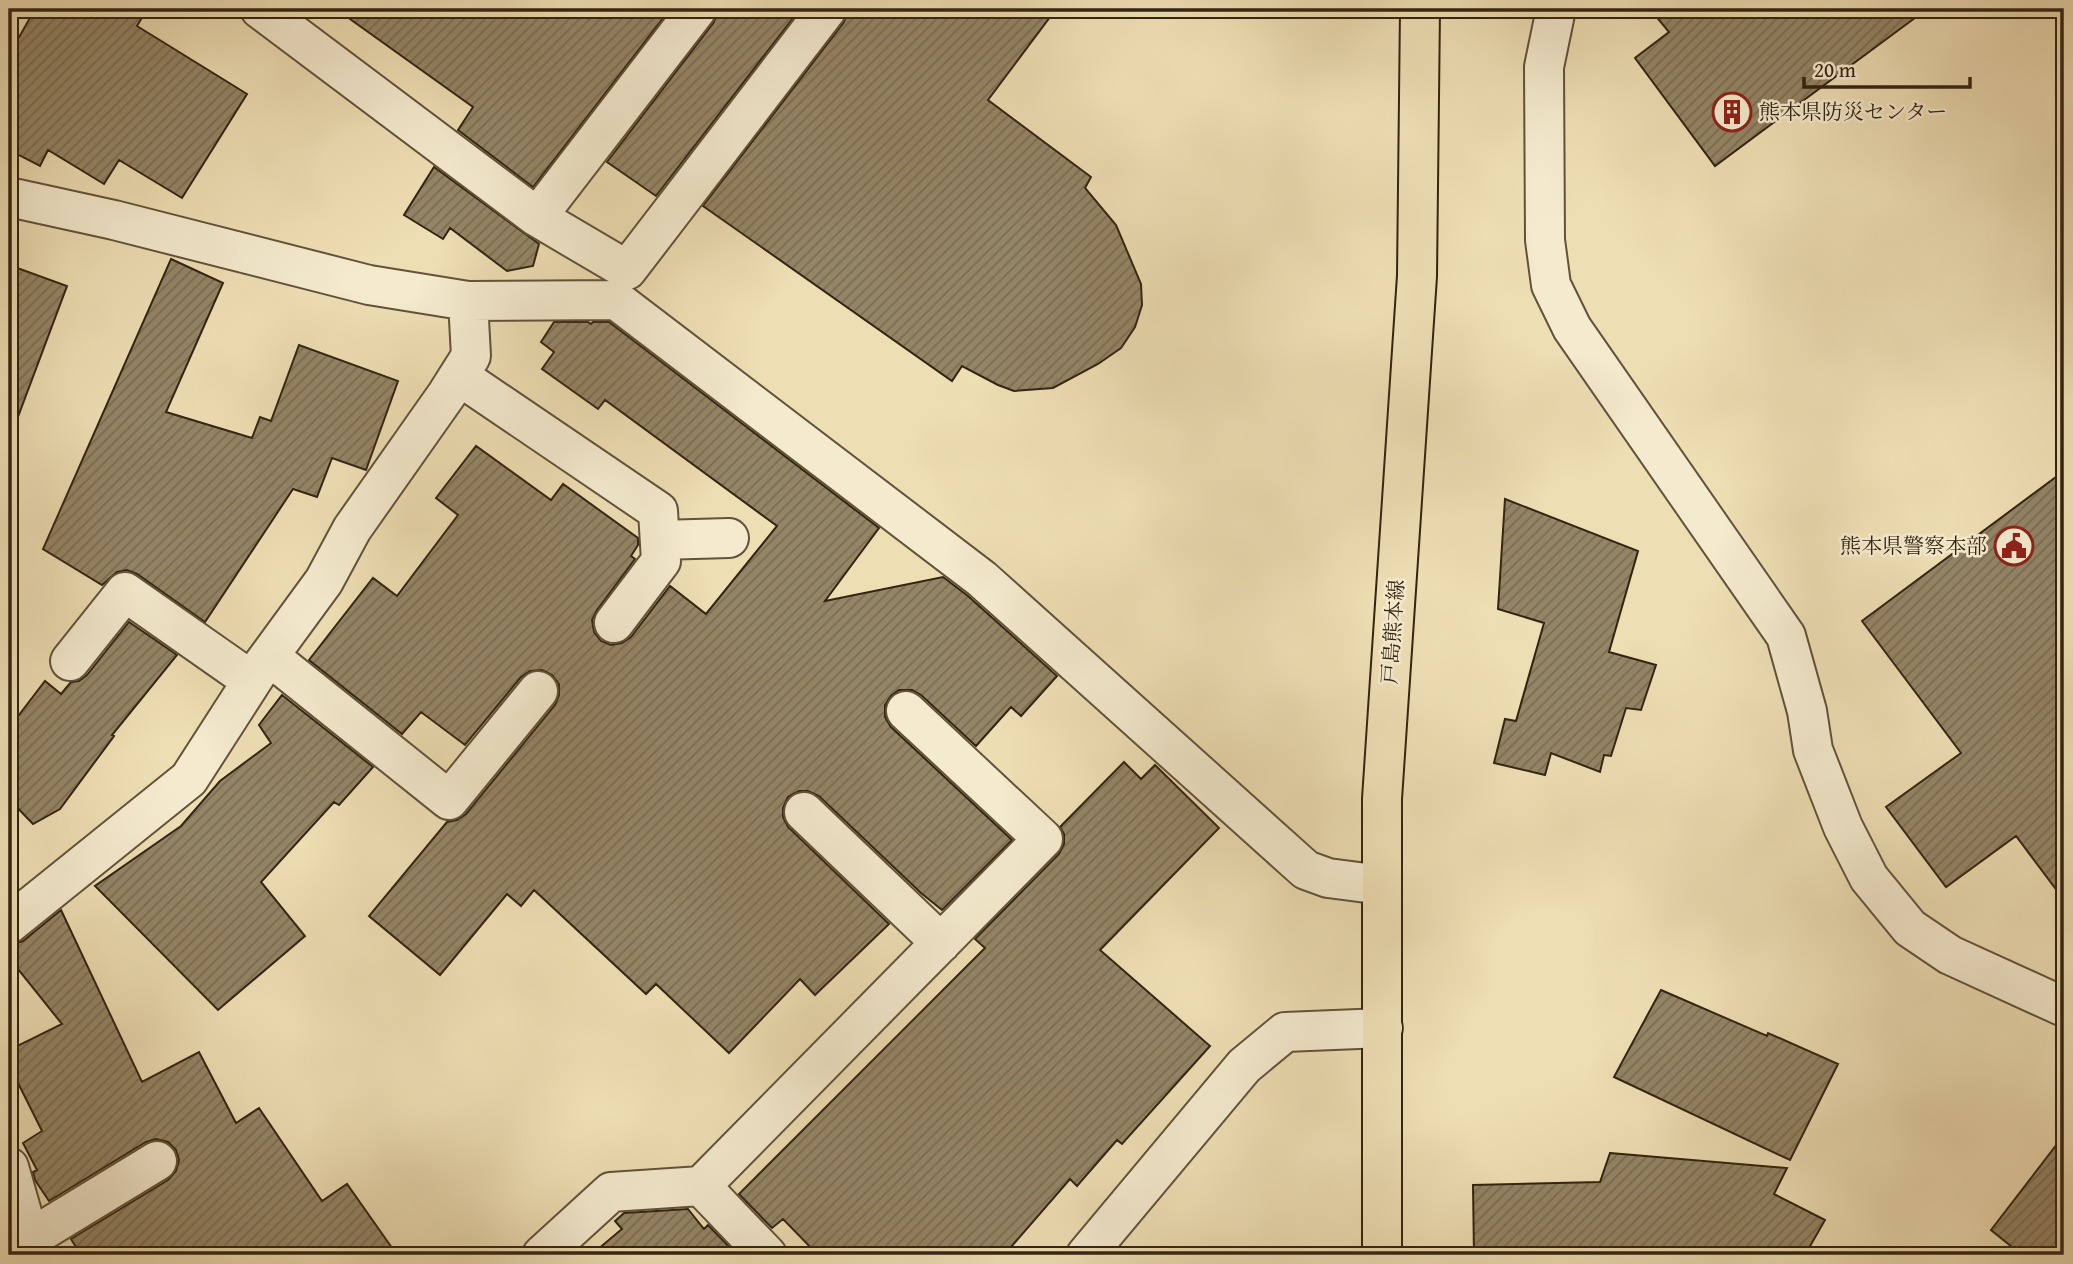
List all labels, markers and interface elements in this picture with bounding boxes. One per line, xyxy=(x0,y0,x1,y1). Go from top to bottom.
scale bar xyxy=(1804,46,1970,90)
text: 20 m xyxy=(1814,54,1856,85)
building icon: 熊本県防災センター xyxy=(1711,91,1753,133)
place label: 熊本県防災センター xyxy=(1759,96,1947,127)
public building icon: 熊本県警察本部 xyxy=(1993,525,2035,567)
place label: 熊本県警察本部 xyxy=(1840,530,1987,561)
street label: 戸島熊本線 xyxy=(1373,579,1412,685)

